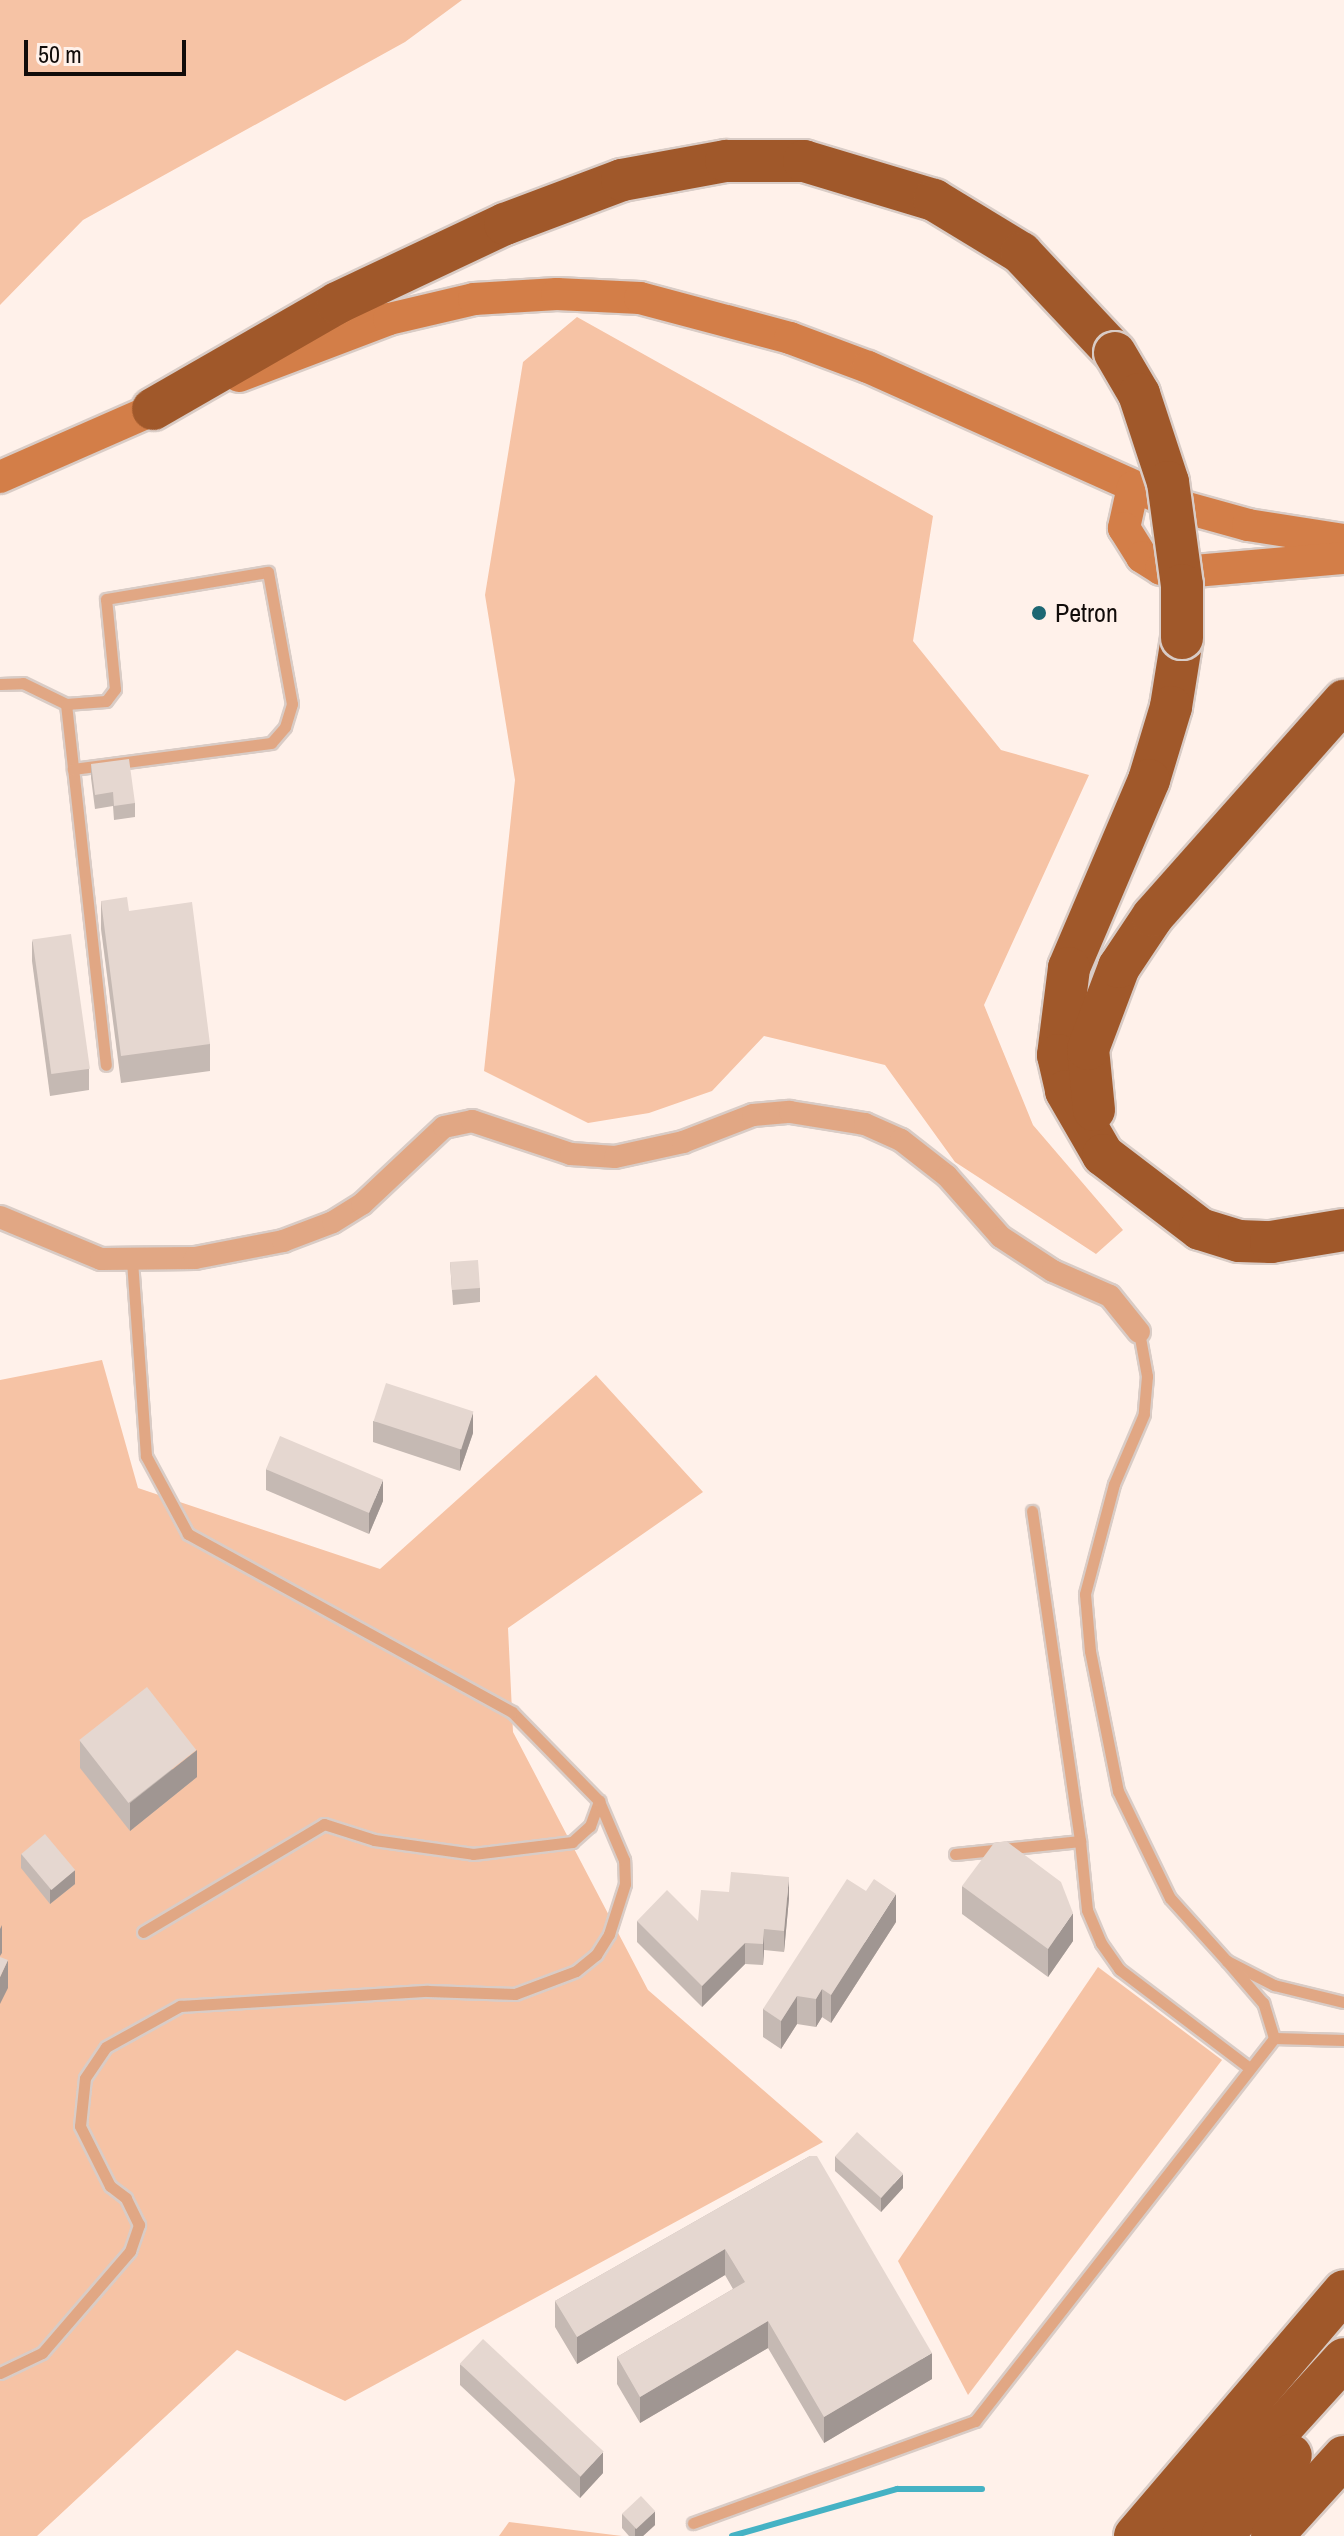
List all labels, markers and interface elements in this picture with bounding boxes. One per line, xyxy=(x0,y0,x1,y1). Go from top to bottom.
scale bar xyxy=(28,24,190,74)
text: 50 m xyxy=(38,38,82,70)
place label: Petron xyxy=(1055,597,1118,629)
marker: Petron xyxy=(1030,604,1048,622)

